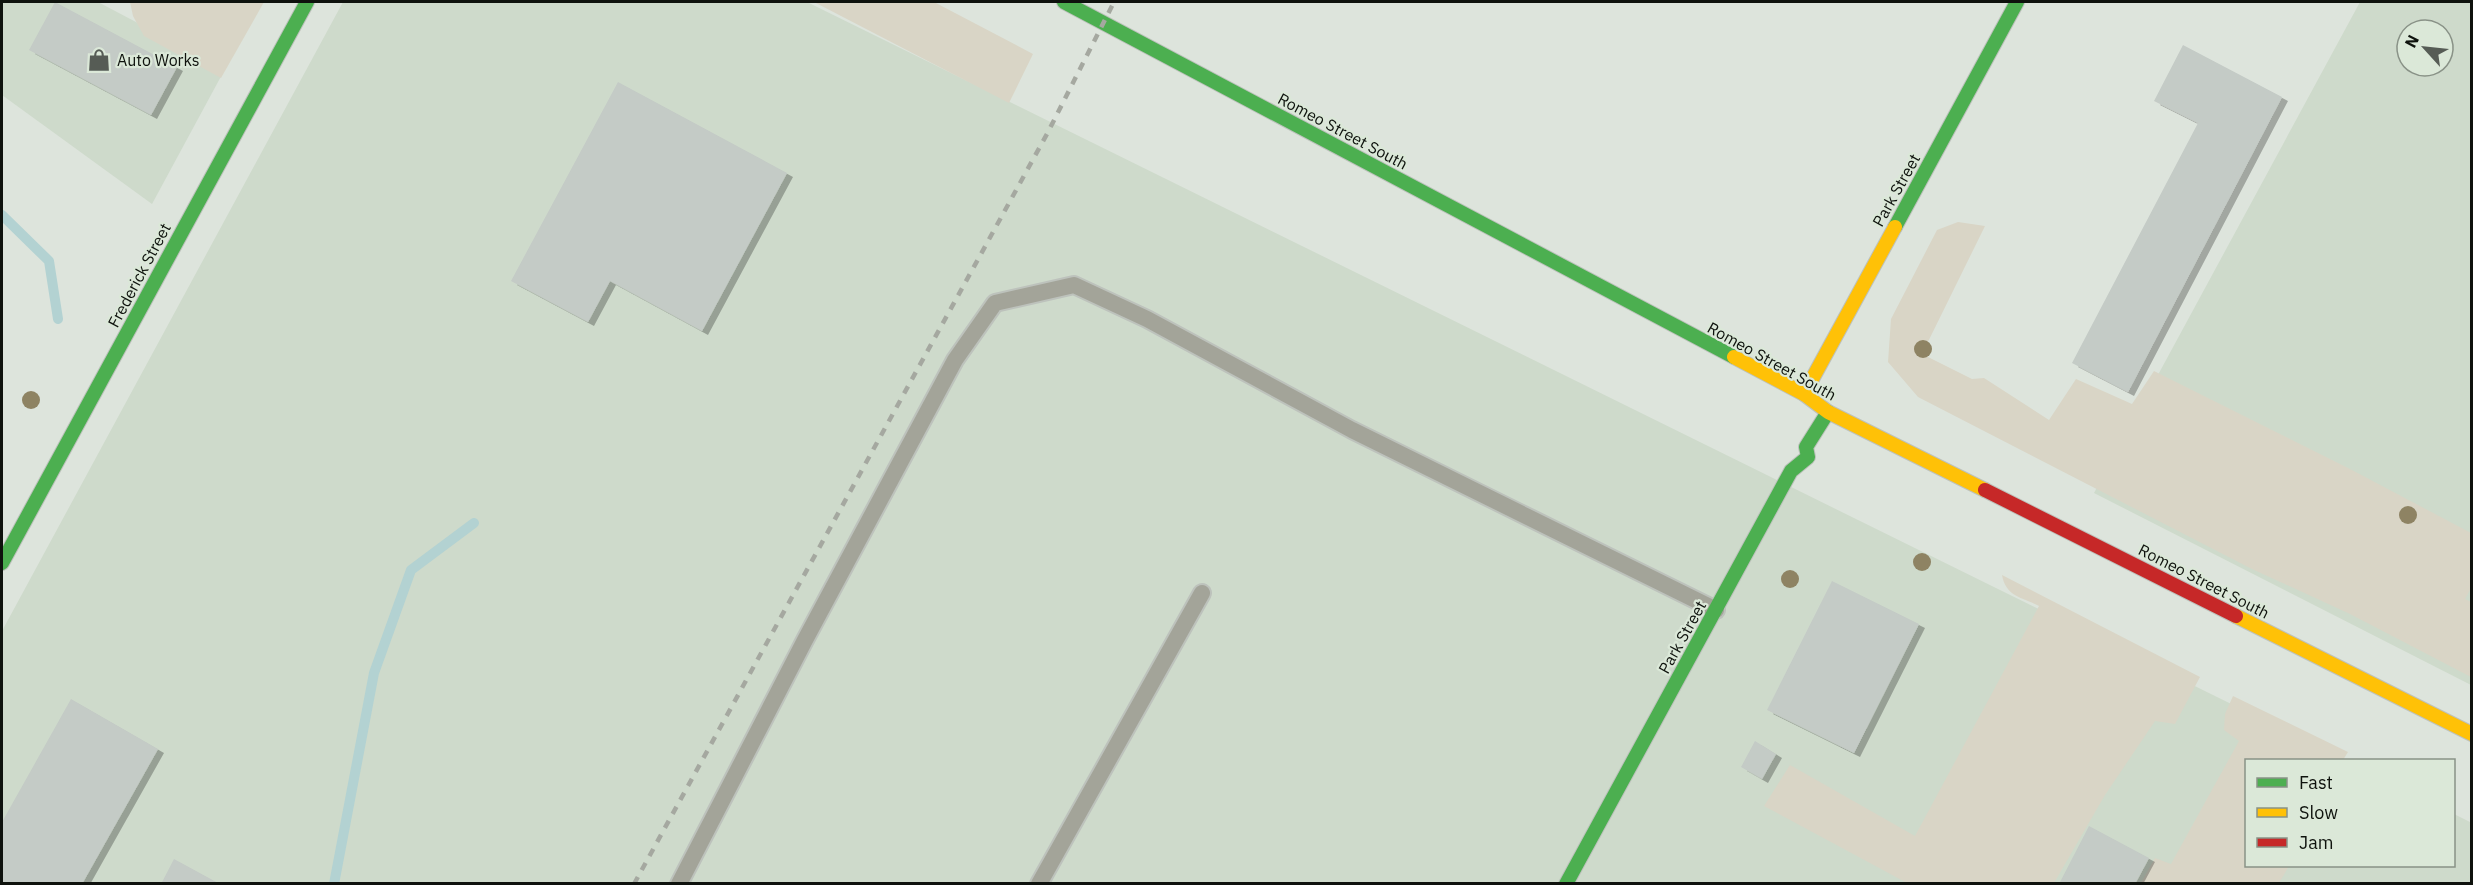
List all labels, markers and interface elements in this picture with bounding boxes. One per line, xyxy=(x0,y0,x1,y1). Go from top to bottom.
north arrow xyxy=(2395,18,2455,78)
text: N xyxy=(2400,31,2423,51)
shop icon: Auto Works xyxy=(86,47,112,73)
place label: Auto Works xyxy=(117,50,200,70)
street label: Romeo Street South xyxy=(1275,88,1411,174)
street label: Park Street xyxy=(1868,150,1924,230)
street label: Frederick Street xyxy=(103,219,175,331)
street label: Romeo Street South xyxy=(1704,317,1840,405)
street label: Romeo Street South xyxy=(2135,539,2273,623)
street label: Park Street xyxy=(1654,597,1710,677)
legend xyxy=(2245,759,2455,867)
text: Fast xyxy=(2299,771,2333,794)
text: Slow xyxy=(2299,801,2338,824)
text: Jam xyxy=(2299,831,2334,854)

